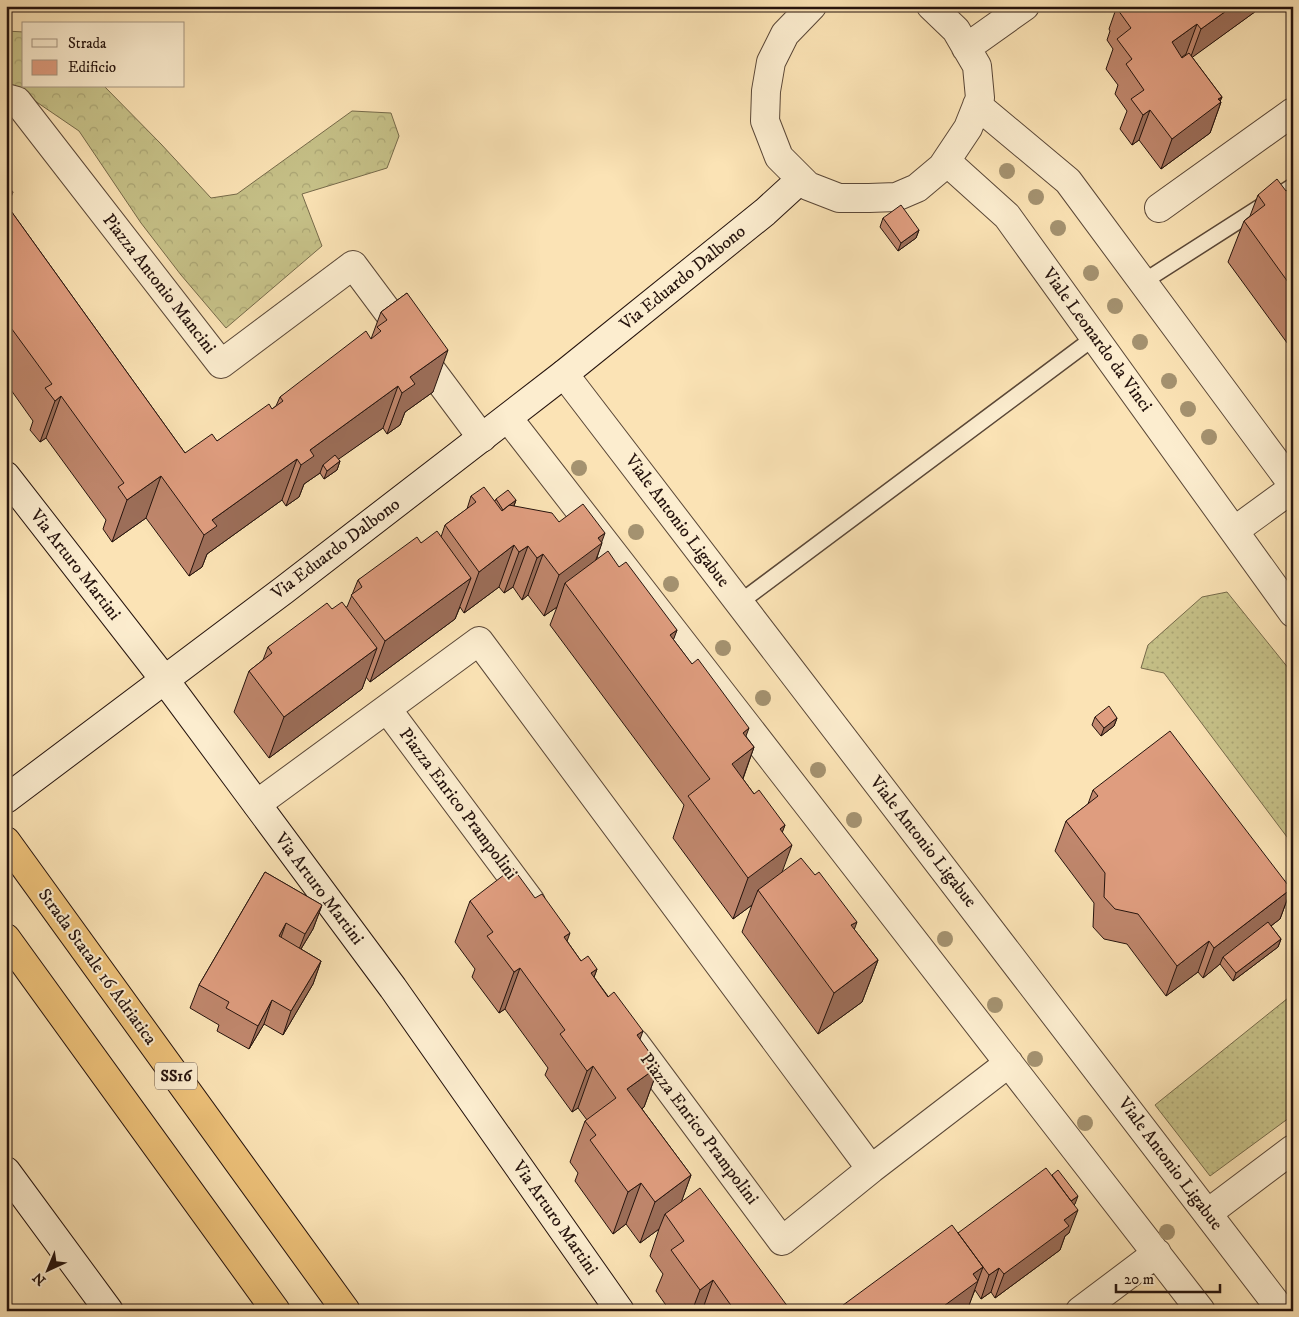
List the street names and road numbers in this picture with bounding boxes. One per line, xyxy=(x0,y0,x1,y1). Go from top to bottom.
street label: Piazza Antonio Mancini xyxy=(97,210,221,358)
street label: Via Eduardo Dalbono xyxy=(615,220,751,336)
street label: Viale Leonardo da Vinci xyxy=(1037,263,1157,416)
street label: Viale Antonio Ligabue xyxy=(619,449,734,592)
street label: Via Eduardo Dalbono xyxy=(267,493,405,605)
street label: Via Arturo Martini xyxy=(24,504,125,625)
street label: Piazza Enrico Prampolini xyxy=(394,724,522,884)
street label: Viale Antonio Ligabue xyxy=(864,771,981,912)
street label: Via Arturo Martini xyxy=(269,828,368,949)
street label: Strada Statale 16 Adriatica xyxy=(33,884,161,1050)
street label: Piazza Enrico Prampolini xyxy=(635,1049,763,1209)
road number: SS16 xyxy=(155,1062,197,1090)
street label: Viale Antonio Ligabue xyxy=(1112,1092,1227,1235)
street label: Via Arturo Martini xyxy=(507,1156,603,1279)

